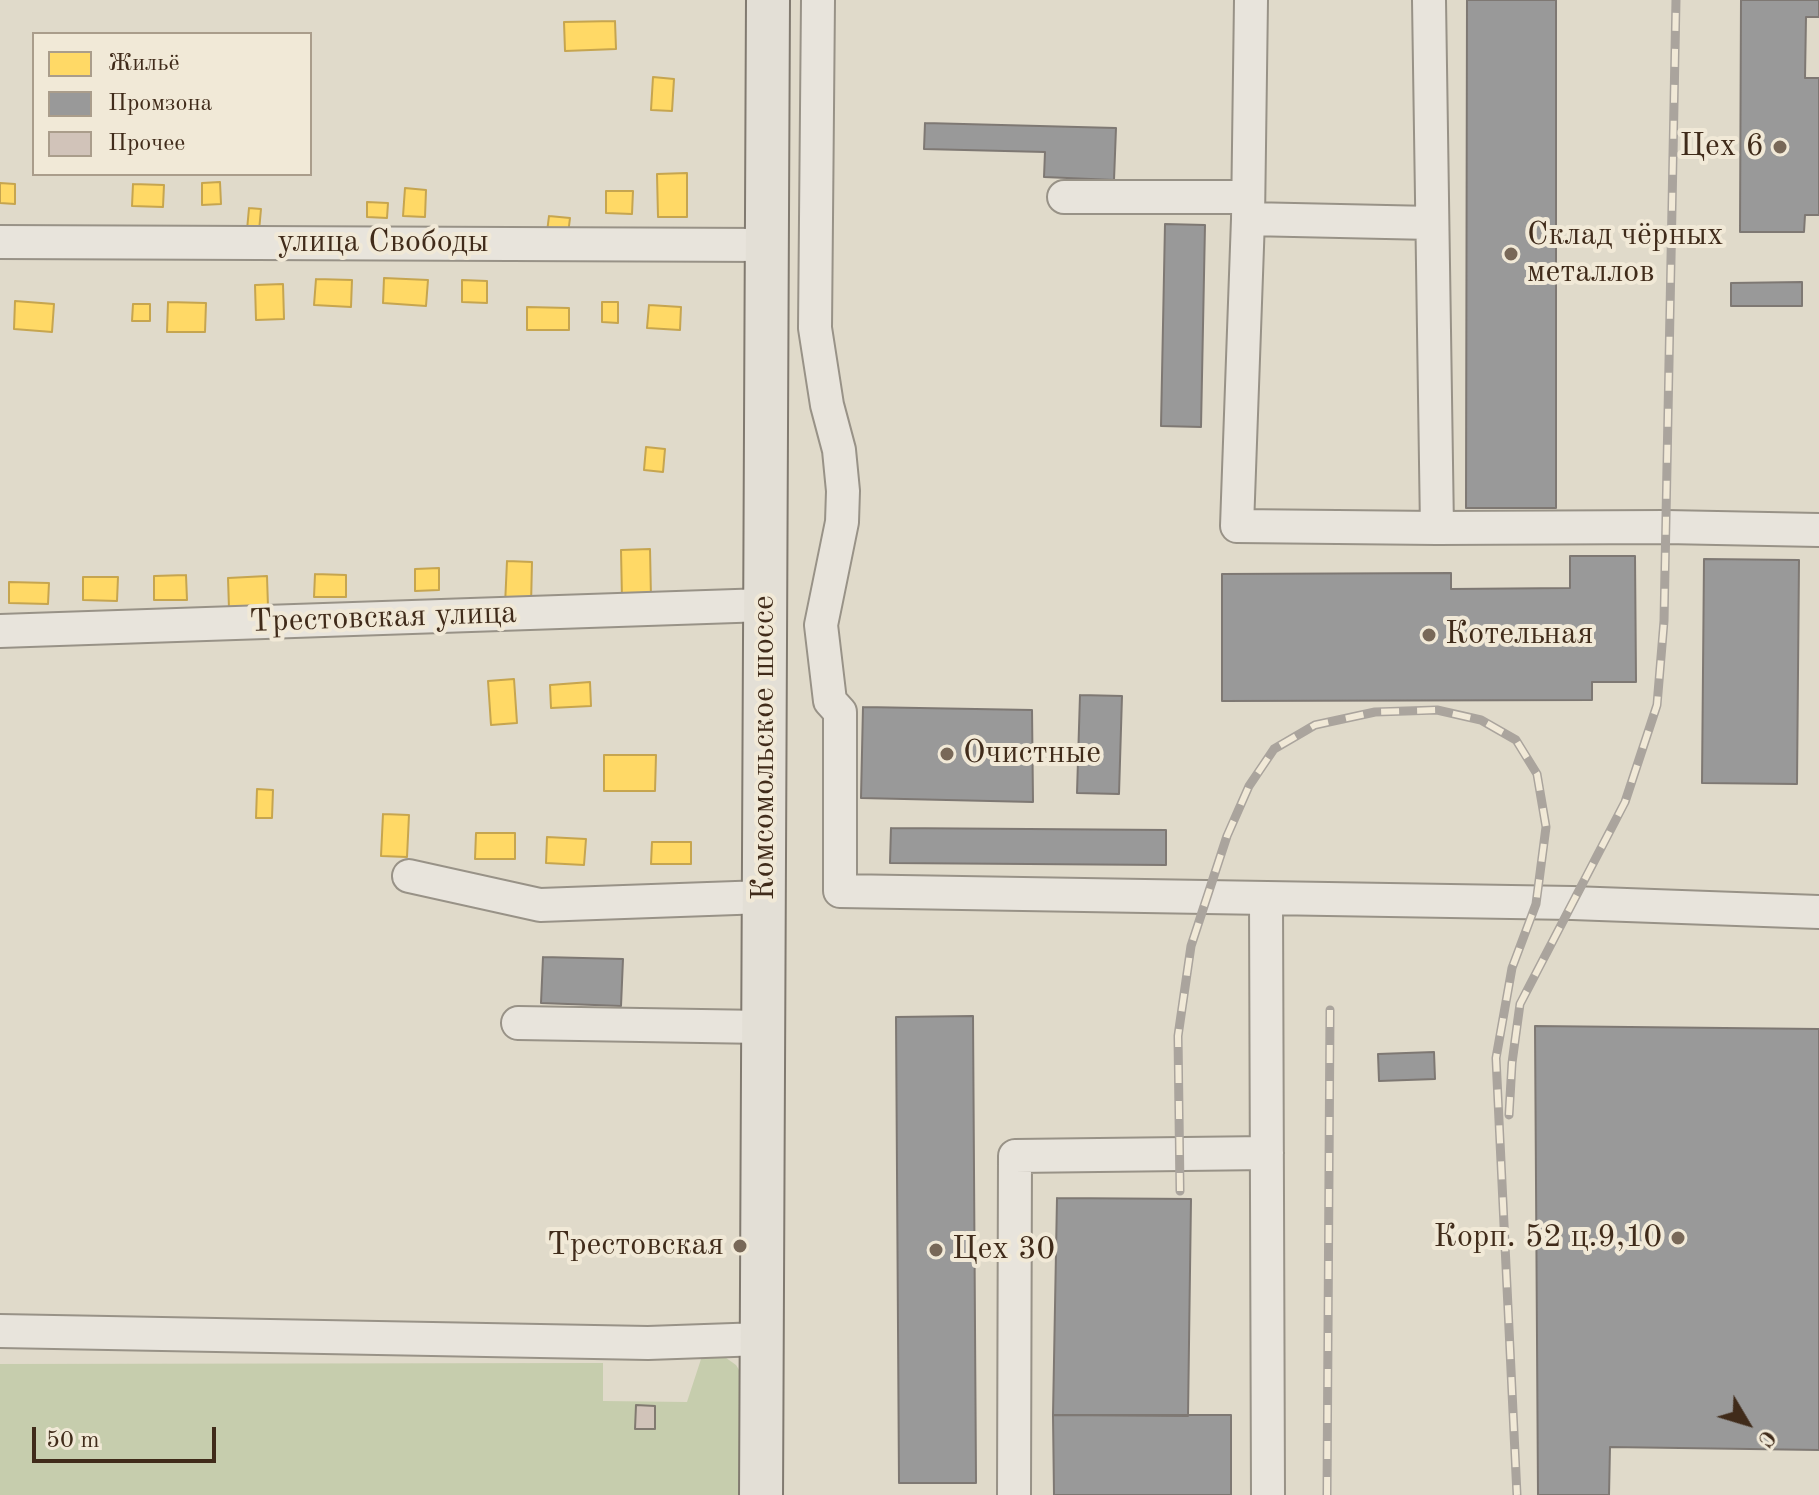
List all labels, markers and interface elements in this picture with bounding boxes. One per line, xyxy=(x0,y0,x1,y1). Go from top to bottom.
legend xyxy=(32,32,312,176)
text: Жильё xyxy=(108,52,179,76)
text: Промзона xyxy=(108,92,212,116)
place label: Цех 6 xyxy=(1680,128,1764,166)
text: Прочее xyxy=(108,132,185,156)
marker: Цех 6 xyxy=(1771,138,1789,156)
place label: Склад чёрных металлов xyxy=(1527,217,1724,292)
street label: улица Свободы xyxy=(277,224,489,262)
marker: Склад чёрных металлов xyxy=(1502,245,1520,263)
street label: Трестовская улица xyxy=(249,594,517,642)
street label: Комсомольское шоссе xyxy=(746,595,784,901)
place label: Котельная xyxy=(1445,616,1593,654)
marker: Котельная xyxy=(1420,626,1438,644)
place label: Очистные xyxy=(963,735,1101,773)
marker: Очистные xyxy=(938,745,956,763)
place label: Корп. 52 ц.9,10 xyxy=(1434,1219,1662,1257)
place label: Трестовская xyxy=(547,1227,724,1265)
marker: Корп. 52 ц.9,10 xyxy=(1669,1229,1687,1247)
place label: Цех 30 xyxy=(952,1231,1055,1269)
marker: Трестовская xyxy=(731,1237,749,1255)
marker: Цех 30 xyxy=(927,1241,945,1259)
north arrow xyxy=(1707,1383,1787,1463)
scale bar xyxy=(36,1411,220,1461)
text: С xyxy=(1753,1425,1779,1450)
text: 50 m xyxy=(46,1429,100,1453)

